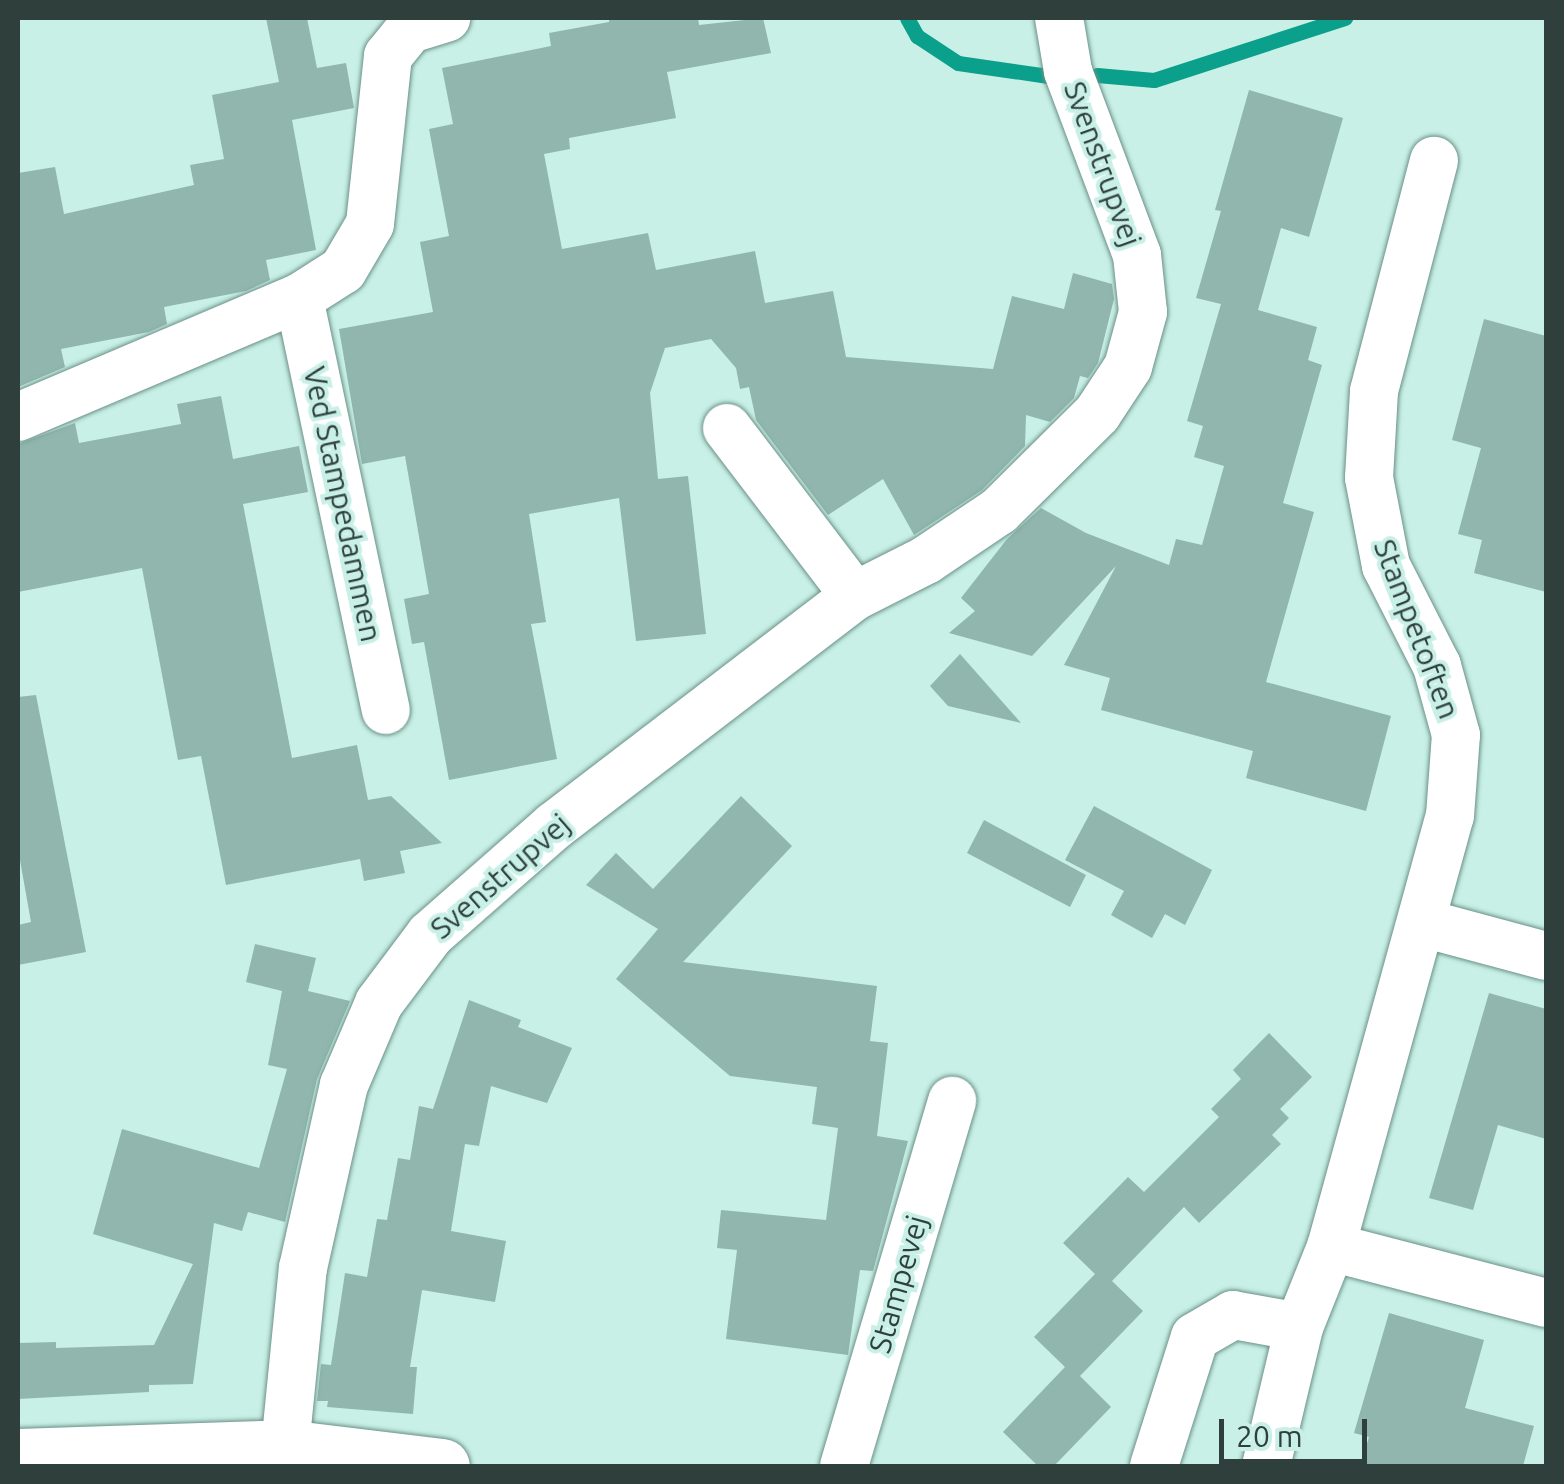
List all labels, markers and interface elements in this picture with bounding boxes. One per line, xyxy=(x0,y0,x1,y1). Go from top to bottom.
street label: Svenstrupvej xyxy=(1057,77,1149,251)
street label: Ved Stampedammen xyxy=(296,363,390,645)
street label: Stampetoften xyxy=(1366,534,1468,724)
street label: Svenstrupvej xyxy=(423,806,577,946)
street label: Stampevej xyxy=(861,1211,935,1357)
scale bar xyxy=(1224,1399,1372,1461)
text: 20 m xyxy=(1236,1419,1303,1453)

